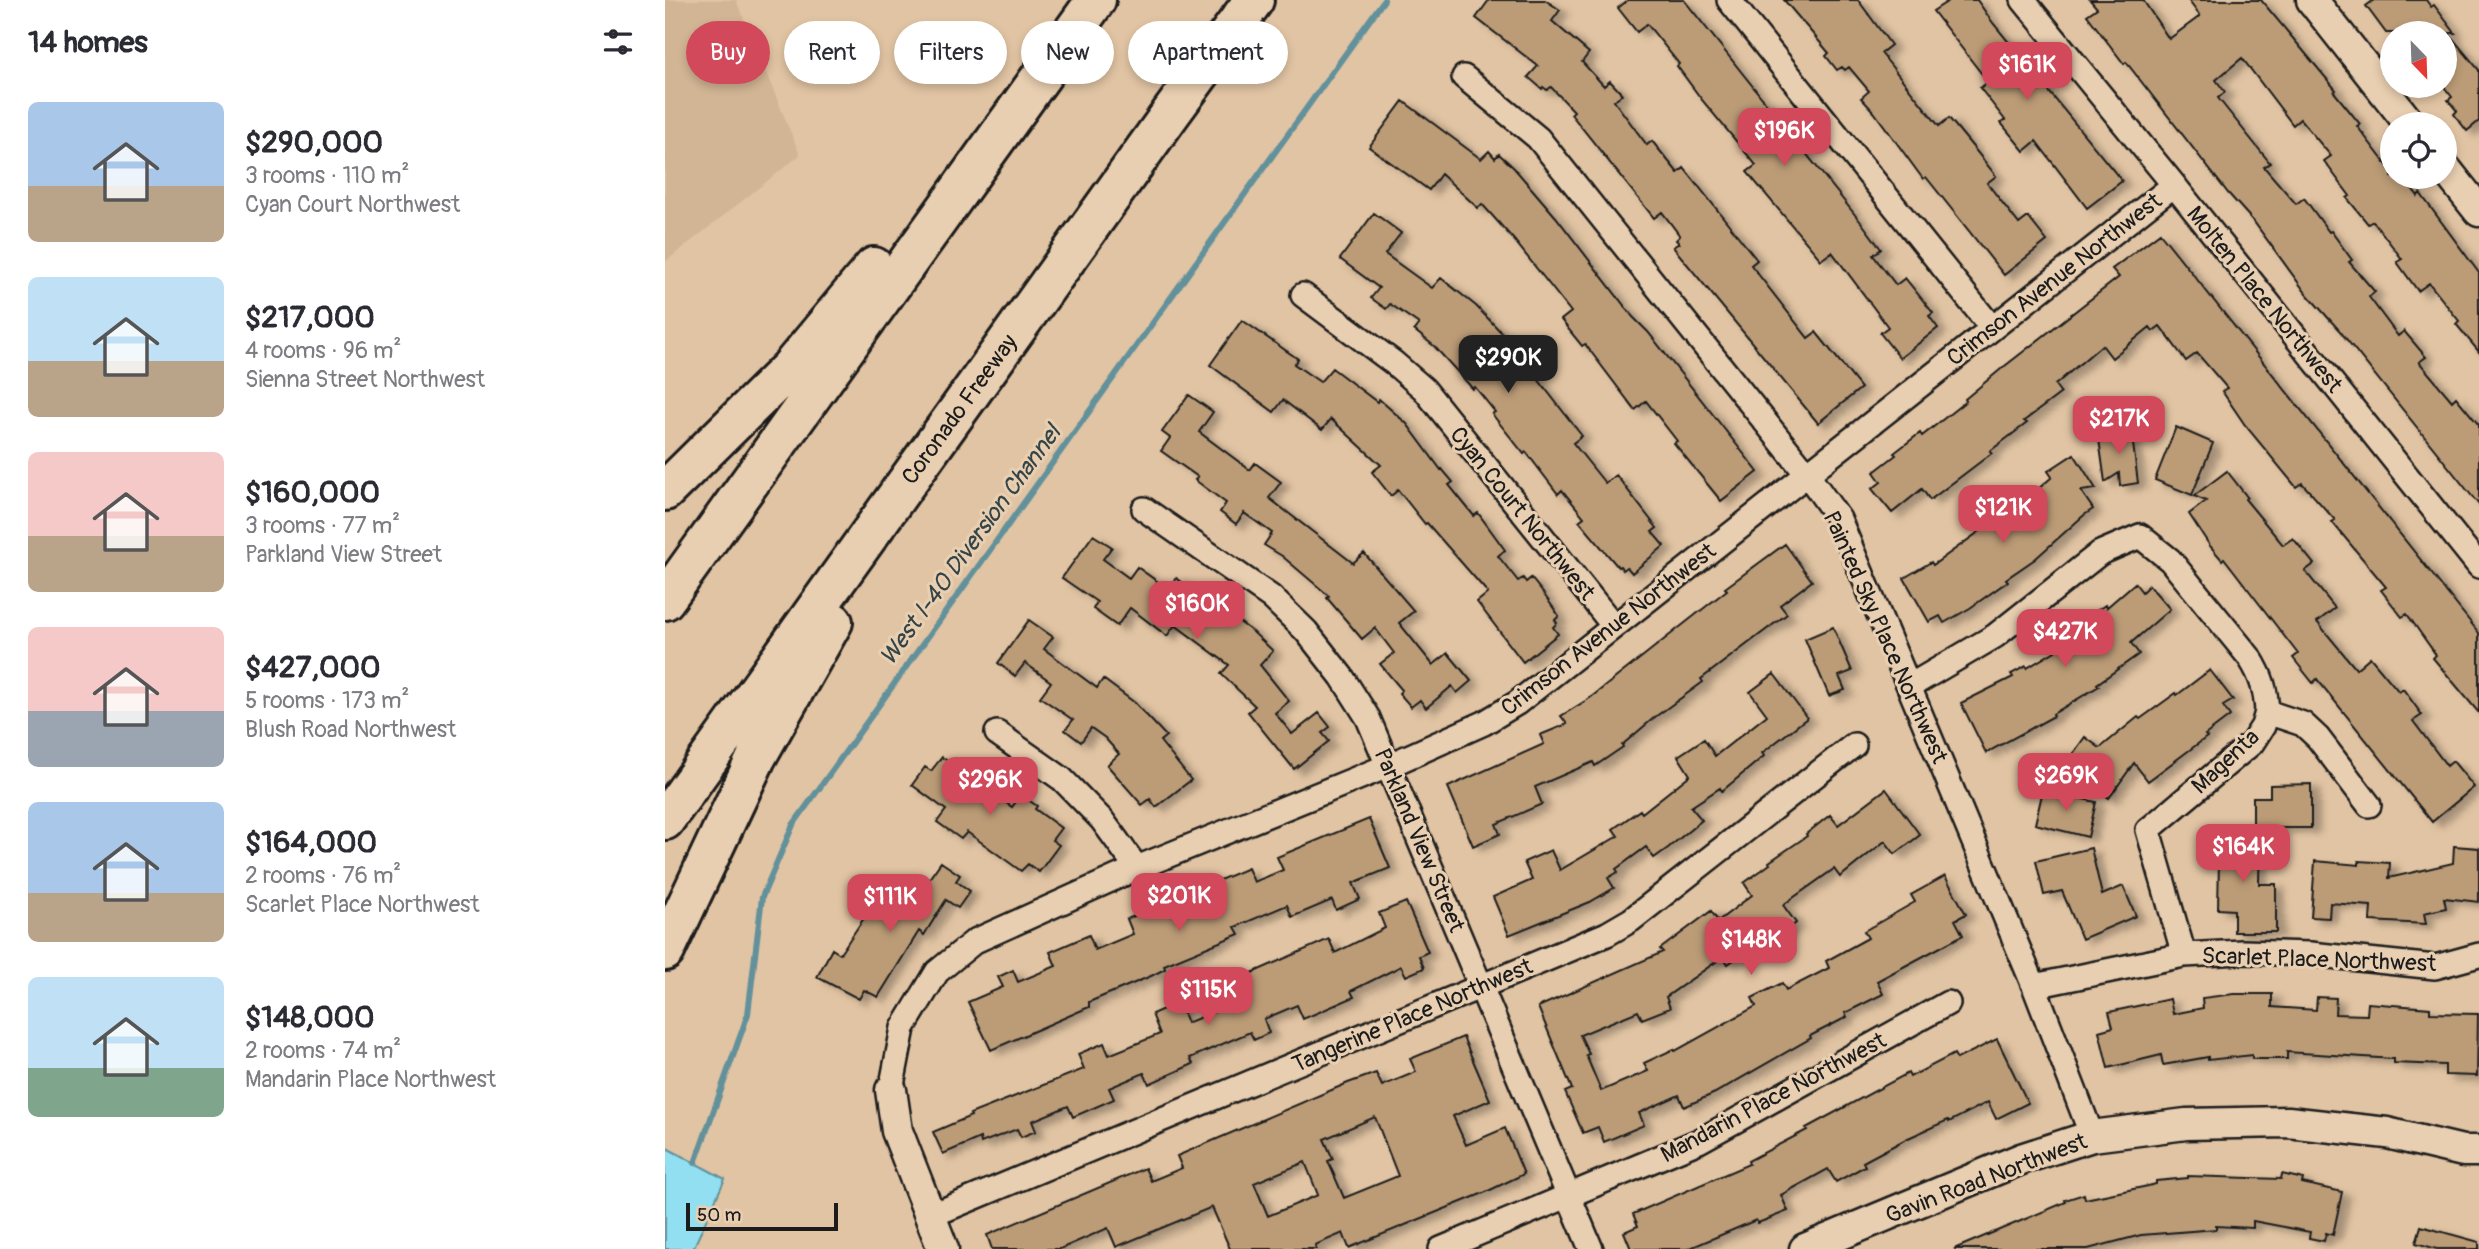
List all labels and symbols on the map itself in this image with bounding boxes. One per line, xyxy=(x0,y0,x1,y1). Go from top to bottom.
north arrow xyxy=(2380,21,2457,98)
pin: $161K xyxy=(1978,42,2076,102)
pin: $196K xyxy=(1735,108,1833,168)
street label: Crimson Avenue Northwest xyxy=(1941,186,2168,372)
street label: Molten Place Northwest xyxy=(2180,200,2349,399)
street label: Coronado Freeway xyxy=(895,328,1024,490)
pin: $290K xyxy=(1459,336,1557,395)
pin: $217K xyxy=(2070,396,2168,456)
water label: West I-40 Diversion Channel xyxy=(874,418,1069,671)
street label: Cyan Court Northwest xyxy=(1444,421,1602,607)
pin: $121K xyxy=(1954,486,2052,545)
street label: Painted Sky Place Northwest xyxy=(1817,506,1955,769)
street label: Crimson Avenue Northwest xyxy=(1495,536,1722,722)
pin: $160K xyxy=(1148,582,1246,641)
pin: $427K xyxy=(2016,610,2114,669)
street label: Magenta xyxy=(2185,723,2265,800)
street label: Parkland View Street xyxy=(1368,744,1472,937)
pin: $269K xyxy=(2017,754,2115,813)
pin: $296K xyxy=(941,758,1039,817)
pin: $164K xyxy=(2194,824,2292,884)
pin: $111K xyxy=(841,874,939,934)
pin: $201K xyxy=(1130,874,1228,933)
pin: $148K xyxy=(1702,918,1800,977)
street label: Scarlet Place Northwest xyxy=(2201,941,2437,978)
street label: Tangerine Place Northwest xyxy=(1288,951,1537,1079)
pin: $115K xyxy=(1159,968,1257,1027)
street label: Mandarin Place Northwest xyxy=(1656,1025,1892,1169)
street label: Gavin Road Northwest xyxy=(1881,1126,2092,1230)
scale bar xyxy=(686,1200,838,1232)

